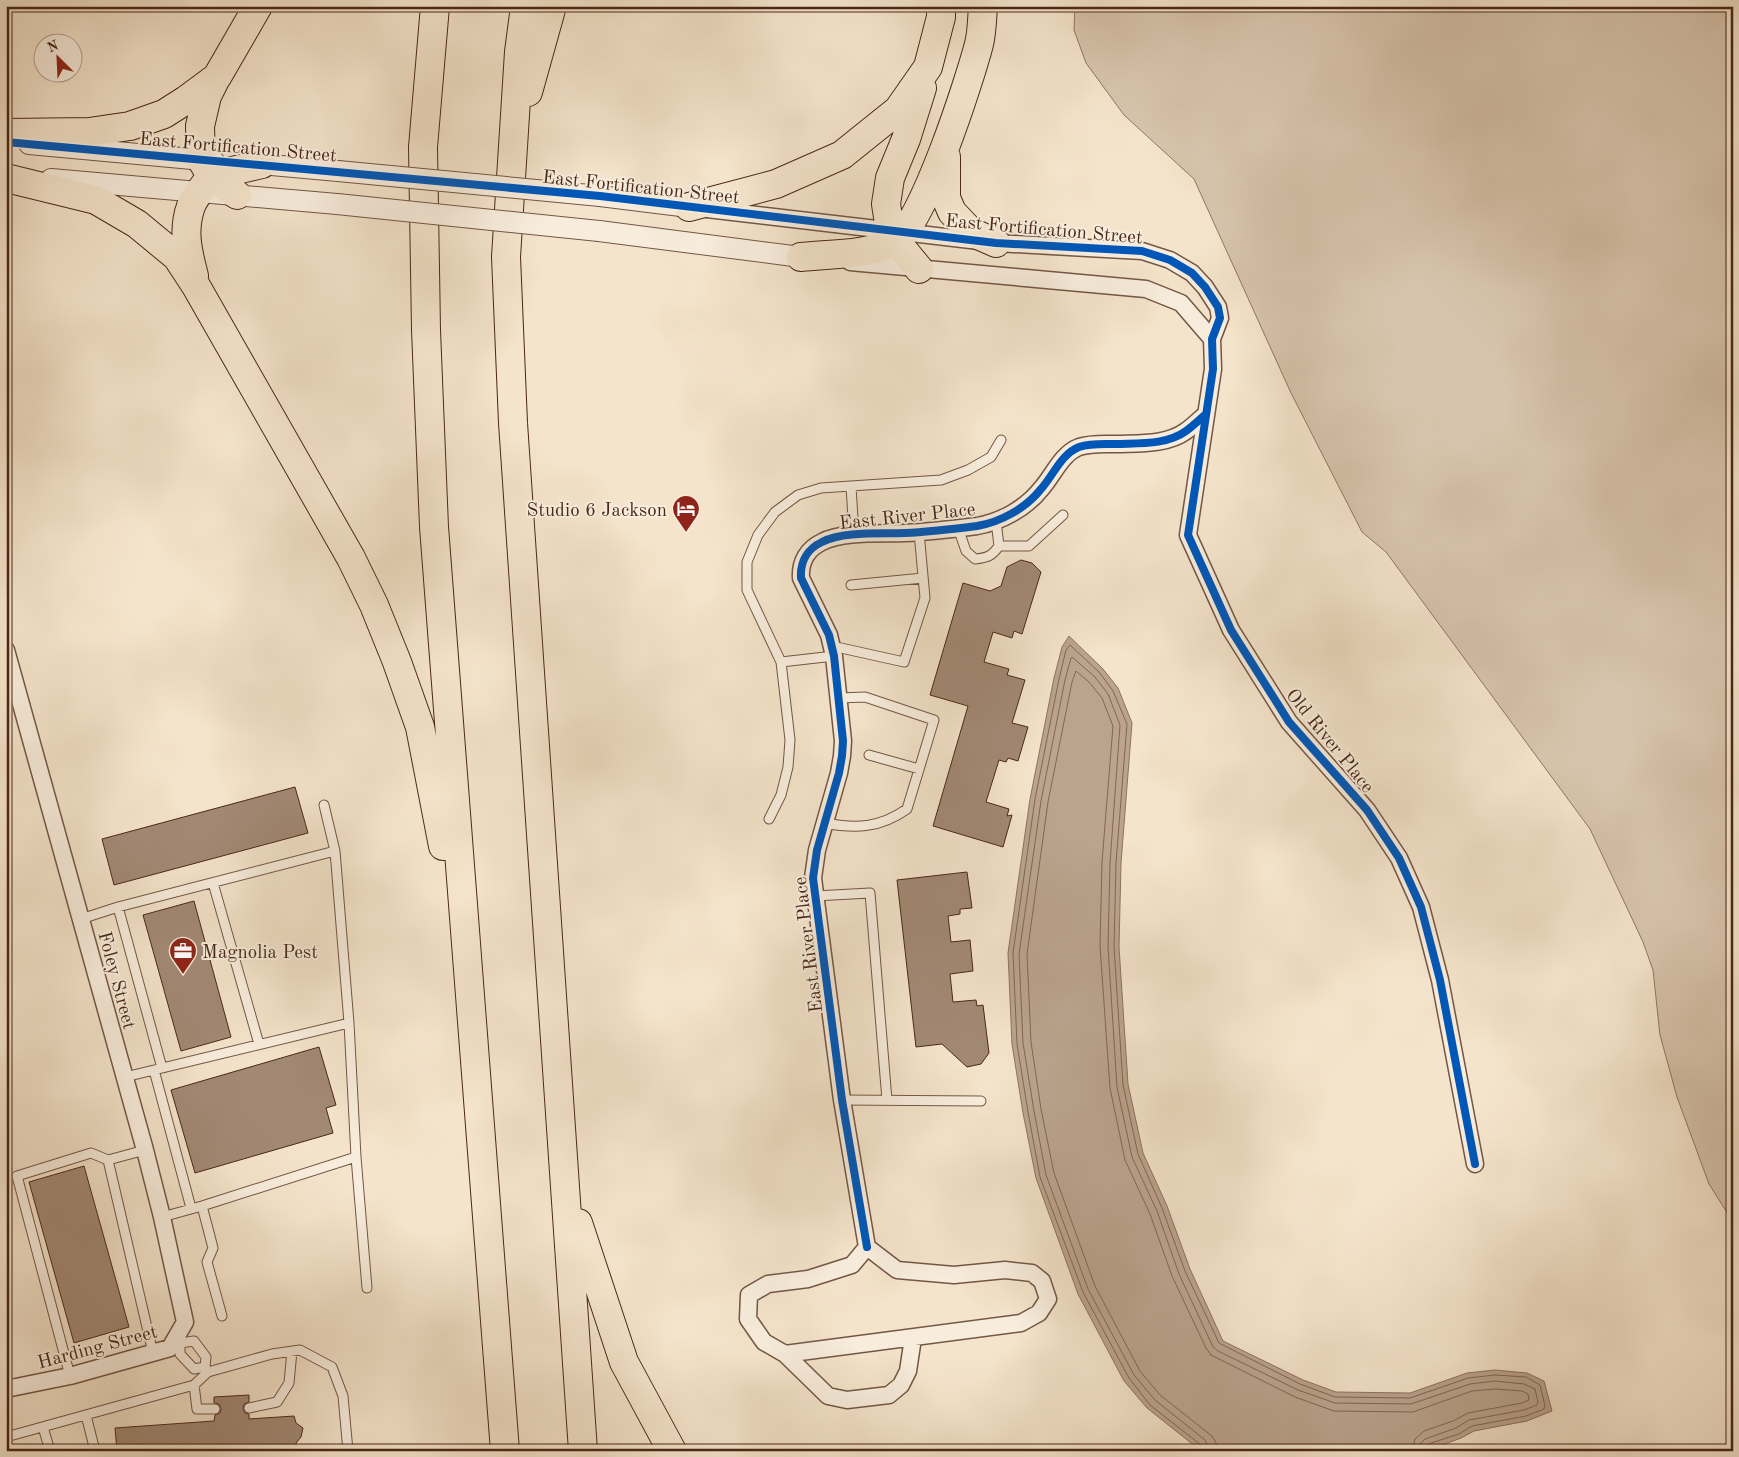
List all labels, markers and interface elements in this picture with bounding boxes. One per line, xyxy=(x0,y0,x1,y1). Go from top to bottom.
north arrow xyxy=(32,32,82,82)
text: N xyxy=(45,38,61,56)
street label: East Fortification Street xyxy=(138,130,337,167)
street label: East Fortification Street xyxy=(541,169,740,208)
street label: East Fortification Street xyxy=(944,212,1143,249)
hotel icon: Studio 6 Jackson xyxy=(671,494,701,533)
street label: East River Place xyxy=(838,501,976,534)
place label: Studio 6 Jackson xyxy=(527,502,667,521)
street label: Old River Place xyxy=(1281,686,1377,797)
street label: East River Place xyxy=(792,876,827,1014)
street label: Foley Street xyxy=(93,930,138,1032)
office icon: Magnolia Pest xyxy=(168,936,198,975)
place label: Magnolia Pest xyxy=(202,944,318,963)
street label: Harding Street xyxy=(36,1323,160,1374)

